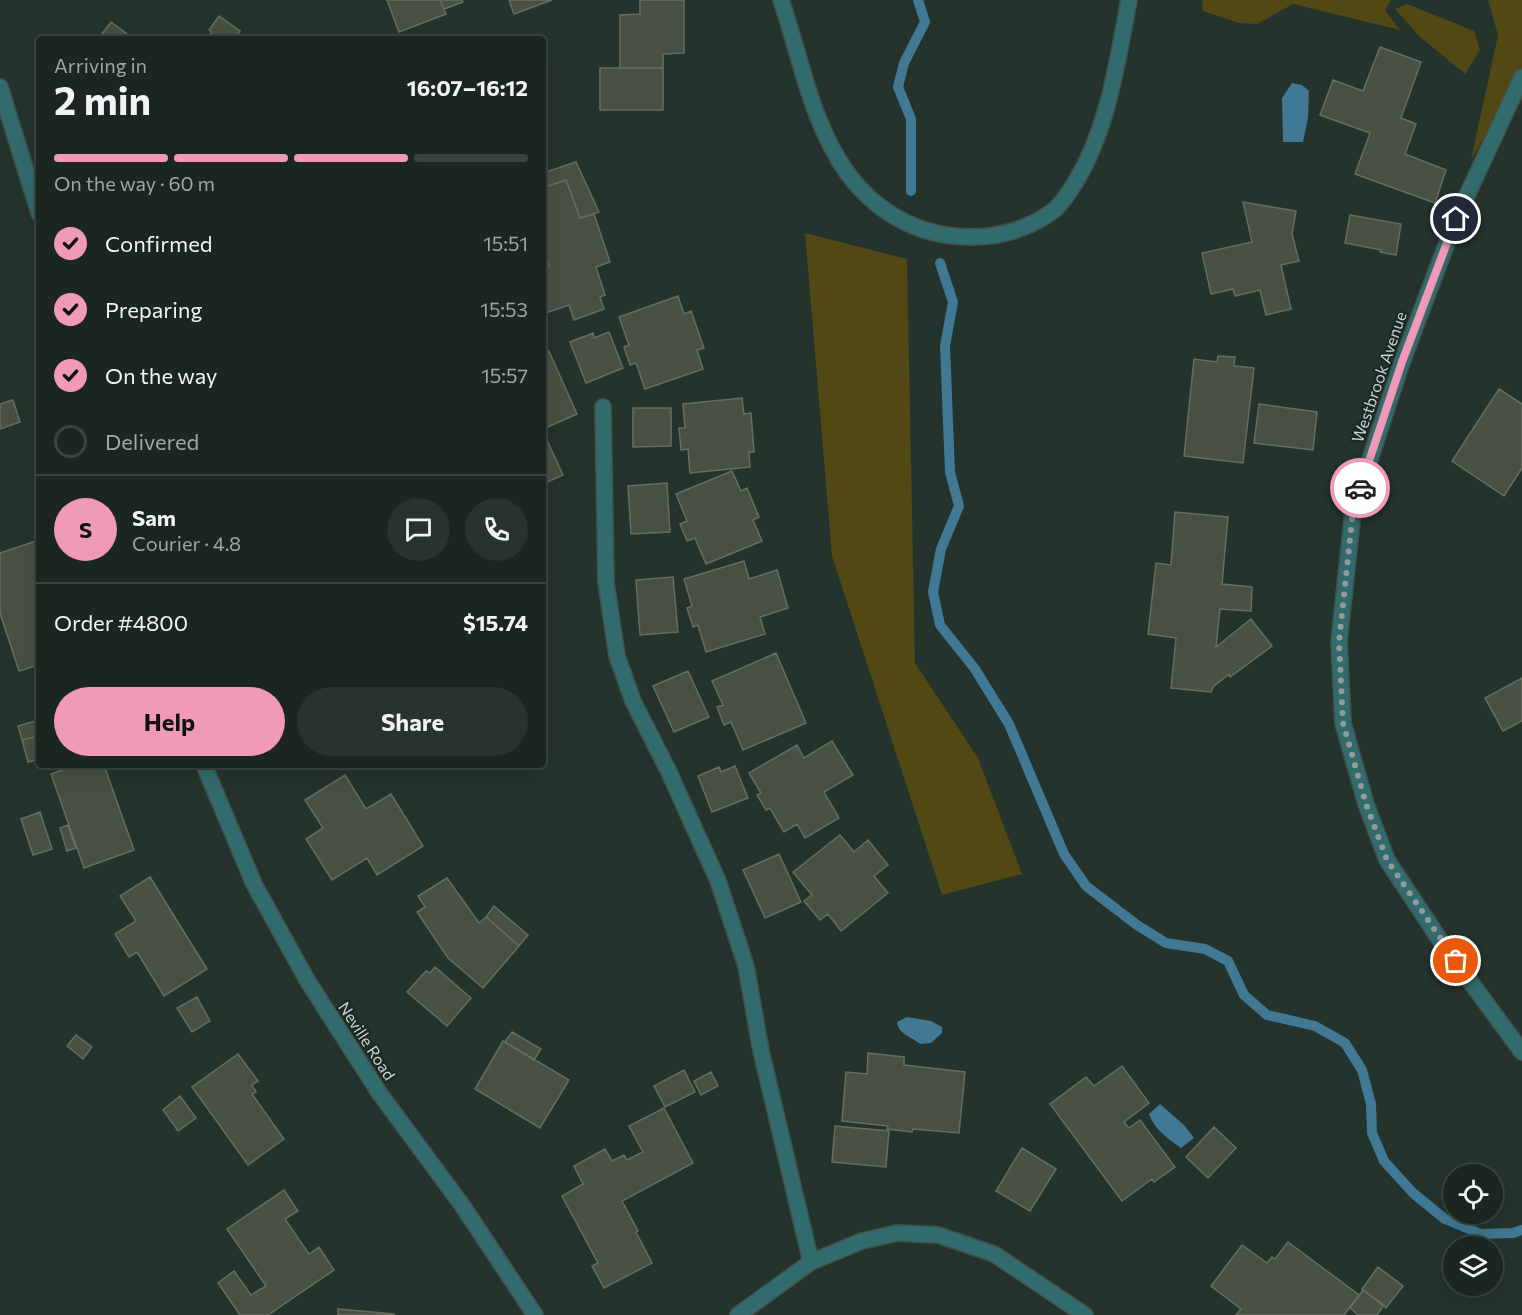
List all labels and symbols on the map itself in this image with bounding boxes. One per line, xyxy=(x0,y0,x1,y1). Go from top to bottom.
pin xyxy=(1430,193,1481,244)
street label: Westbrook Avenue xyxy=(1347,309,1410,445)
courier xyxy=(1330,458,1390,518)
pin xyxy=(1430,935,1481,986)
street label: Neville Road xyxy=(335,998,400,1083)

